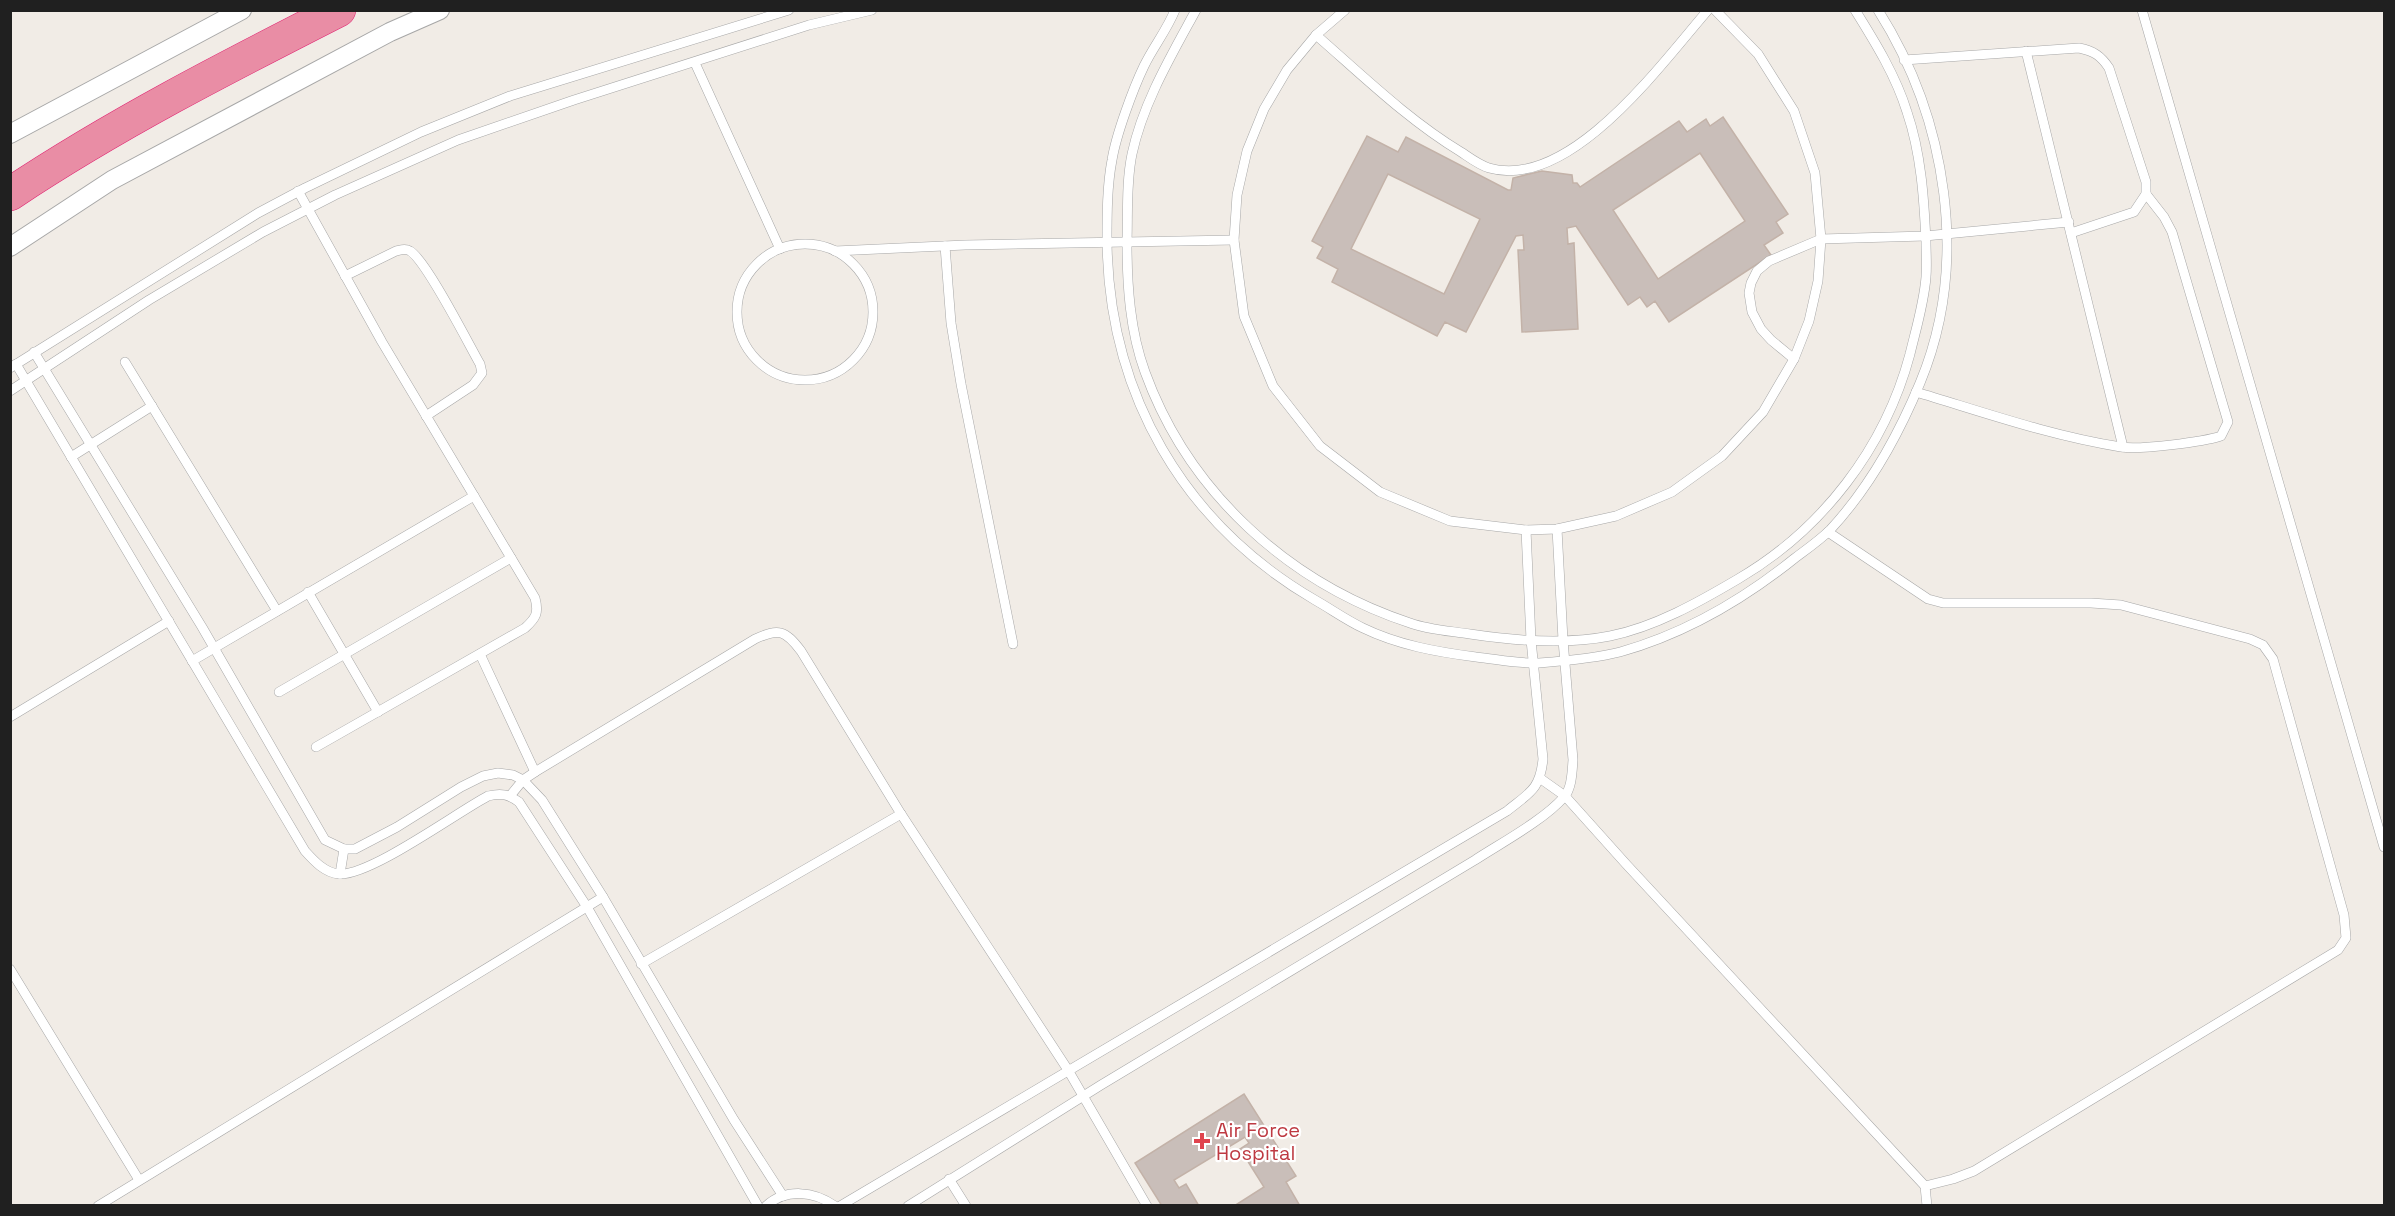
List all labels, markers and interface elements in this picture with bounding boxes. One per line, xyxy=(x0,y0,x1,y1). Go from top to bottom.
place label: Air Force Hospital xyxy=(1216,1117,1300,1166)
marker: Air Force Hospital xyxy=(1193,1132,1211,1150)

